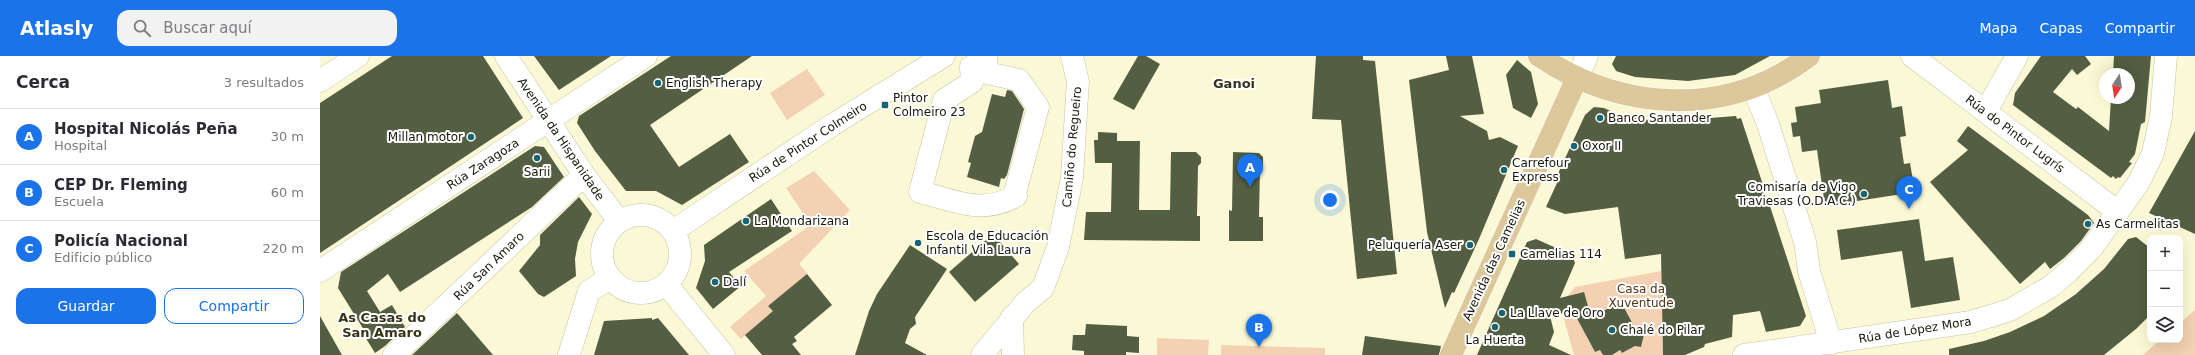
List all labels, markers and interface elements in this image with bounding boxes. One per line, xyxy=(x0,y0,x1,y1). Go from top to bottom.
search box xyxy=(117,10,397,46)
text: Atlasly xyxy=(20,17,93,39)
icon: search xyxy=(131,17,153,39)
text: Buscar aquí xyxy=(163,19,252,37)
text: Mapa xyxy=(1979,20,2018,36)
text: Capas xyxy=(2040,20,2083,36)
text: Compartir xyxy=(2105,20,2175,36)
north arrow xyxy=(2099,68,2135,104)
text: Cerca xyxy=(16,72,70,92)
text: 3 resultados xyxy=(224,75,304,90)
street label: Avenida da Hispanidade xyxy=(515,75,607,203)
place label: English Therapy xyxy=(666,76,762,90)
district label: Ganoi xyxy=(1213,76,1255,91)
marker: English Therapy xyxy=(653,78,663,88)
street label: Camiño do Regueiro xyxy=(1060,86,1084,208)
place label: Pintor Colmeiro 23 xyxy=(893,91,966,119)
street label: Rúa do Pintor Lugrís xyxy=(1963,92,2067,176)
street label: Rúa de Pintor Colmeiro xyxy=(746,99,870,185)
marker: Pintor Colmeiro 23 xyxy=(880,100,890,110)
place label: Banco Santander xyxy=(1608,111,1711,125)
marker: Banco Santander xyxy=(1595,113,1605,123)
text: Hospital Nicolás Peña xyxy=(54,120,238,138)
text: A xyxy=(24,129,34,144)
text: 30 m xyxy=(271,129,304,144)
place label: Millan motor xyxy=(388,130,463,144)
marker: Millan motor xyxy=(466,132,476,142)
street label: Rúa Zaragoza xyxy=(444,136,522,192)
text: Hospital xyxy=(54,138,107,153)
place label: Oxor II xyxy=(1582,139,1621,153)
marker: Oxor II xyxy=(1569,141,1579,151)
marker: Sarii xyxy=(532,153,542,163)
pin: A xyxy=(1237,154,1263,187)
place label: Carrefour Express xyxy=(1512,156,1569,184)
place label: Sarii xyxy=(524,165,550,179)
marker: Carrefour Express xyxy=(1499,165,1509,175)
text: CEP Dr. Fleming xyxy=(54,176,188,194)
pin: C xyxy=(1896,176,1922,209)
place label: Comisaría de Vigo Traviesas (O.D.A.C.) xyxy=(1736,180,1856,208)
text: B xyxy=(24,185,34,200)
text: 60 m xyxy=(271,185,304,200)
marker: Comisaría de Vigo Traviesas (O.D.A.C.) xyxy=(1859,189,1869,199)
your location xyxy=(1320,190,1340,210)
text: Escuela xyxy=(54,194,104,209)
street label: Avenida das Camelias xyxy=(1460,197,1528,323)
place label: La Mondarizana xyxy=(754,214,849,228)
marker: La Mondarizana xyxy=(741,216,751,226)
place label: As Carmelitas xyxy=(2096,217,2179,231)
marker: As Carmelitas xyxy=(2083,219,2093,229)
street label: Rúa San Amaro xyxy=(451,229,527,303)
place label: Escola de Educación Infantil Vila Laura xyxy=(926,229,1049,257)
text: Policía Nacional xyxy=(54,232,188,250)
map controls xyxy=(2147,235,2183,343)
button: + xyxy=(2147,235,2183,271)
marker: Escola de Educación Infantil Vila Laura xyxy=(913,238,923,248)
place label: Peluquería Aser xyxy=(1368,238,1462,252)
marker: Peluquería Aser xyxy=(1465,240,1475,250)
text: C xyxy=(24,241,34,256)
text: 220 m xyxy=(262,241,304,256)
place label: Camelias 114 xyxy=(1520,247,1602,261)
marker: Camelias 114 xyxy=(1507,249,1517,259)
text: Edificio público xyxy=(54,250,152,265)
button: − xyxy=(2147,271,2183,307)
place label: Dalí xyxy=(723,275,747,289)
marker: Dalí xyxy=(710,277,720,287)
park label: Casa da Xuventude xyxy=(1608,282,1674,310)
button: Guardar xyxy=(16,288,156,324)
button: Compartir xyxy=(164,288,304,324)
place label: La Llave de Oro xyxy=(1510,306,1604,320)
button: layers xyxy=(2147,307,2183,343)
marker: La Llave de Oro xyxy=(1497,308,1507,318)
district label: As Casas do San Amaro xyxy=(338,310,426,340)
pin: B xyxy=(1246,314,1272,347)
street label: Rúa de López Mora xyxy=(1857,314,1973,346)
marker: La Huerta xyxy=(1490,322,1500,332)
place label: Chalé do Pilar xyxy=(1620,323,1703,337)
marker: Chalé do Pilar xyxy=(1607,325,1617,335)
place label: La Huerta xyxy=(1466,333,1524,347)

